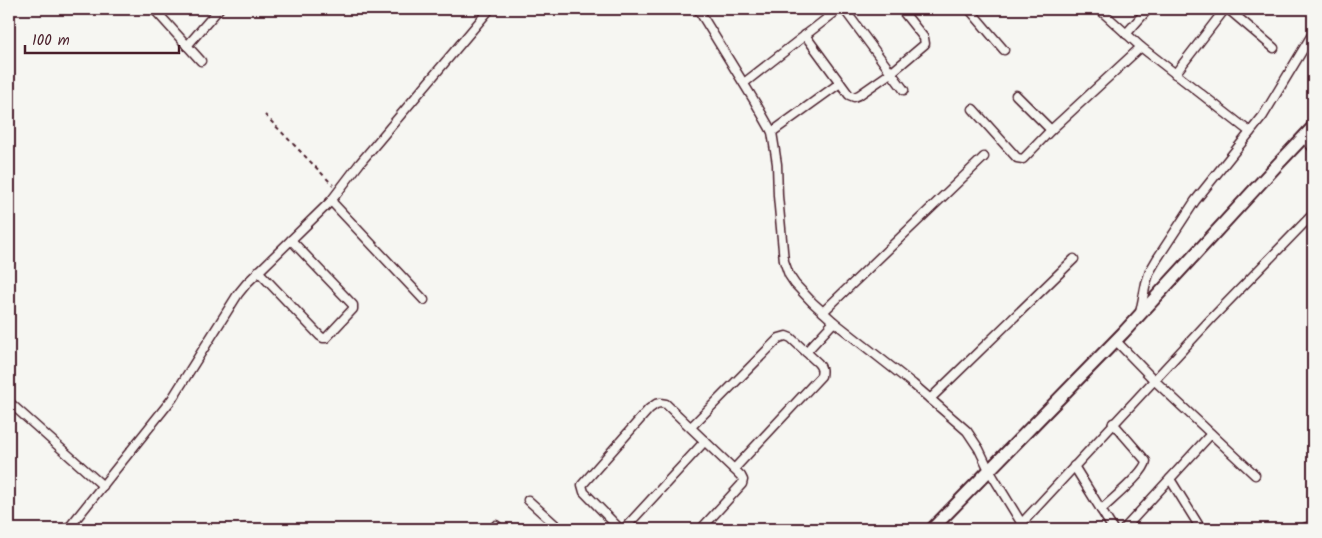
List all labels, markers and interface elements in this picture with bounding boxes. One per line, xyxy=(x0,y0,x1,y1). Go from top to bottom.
scale bar xyxy=(25,22,179,54)
text: 100 m xyxy=(32,29,70,53)

